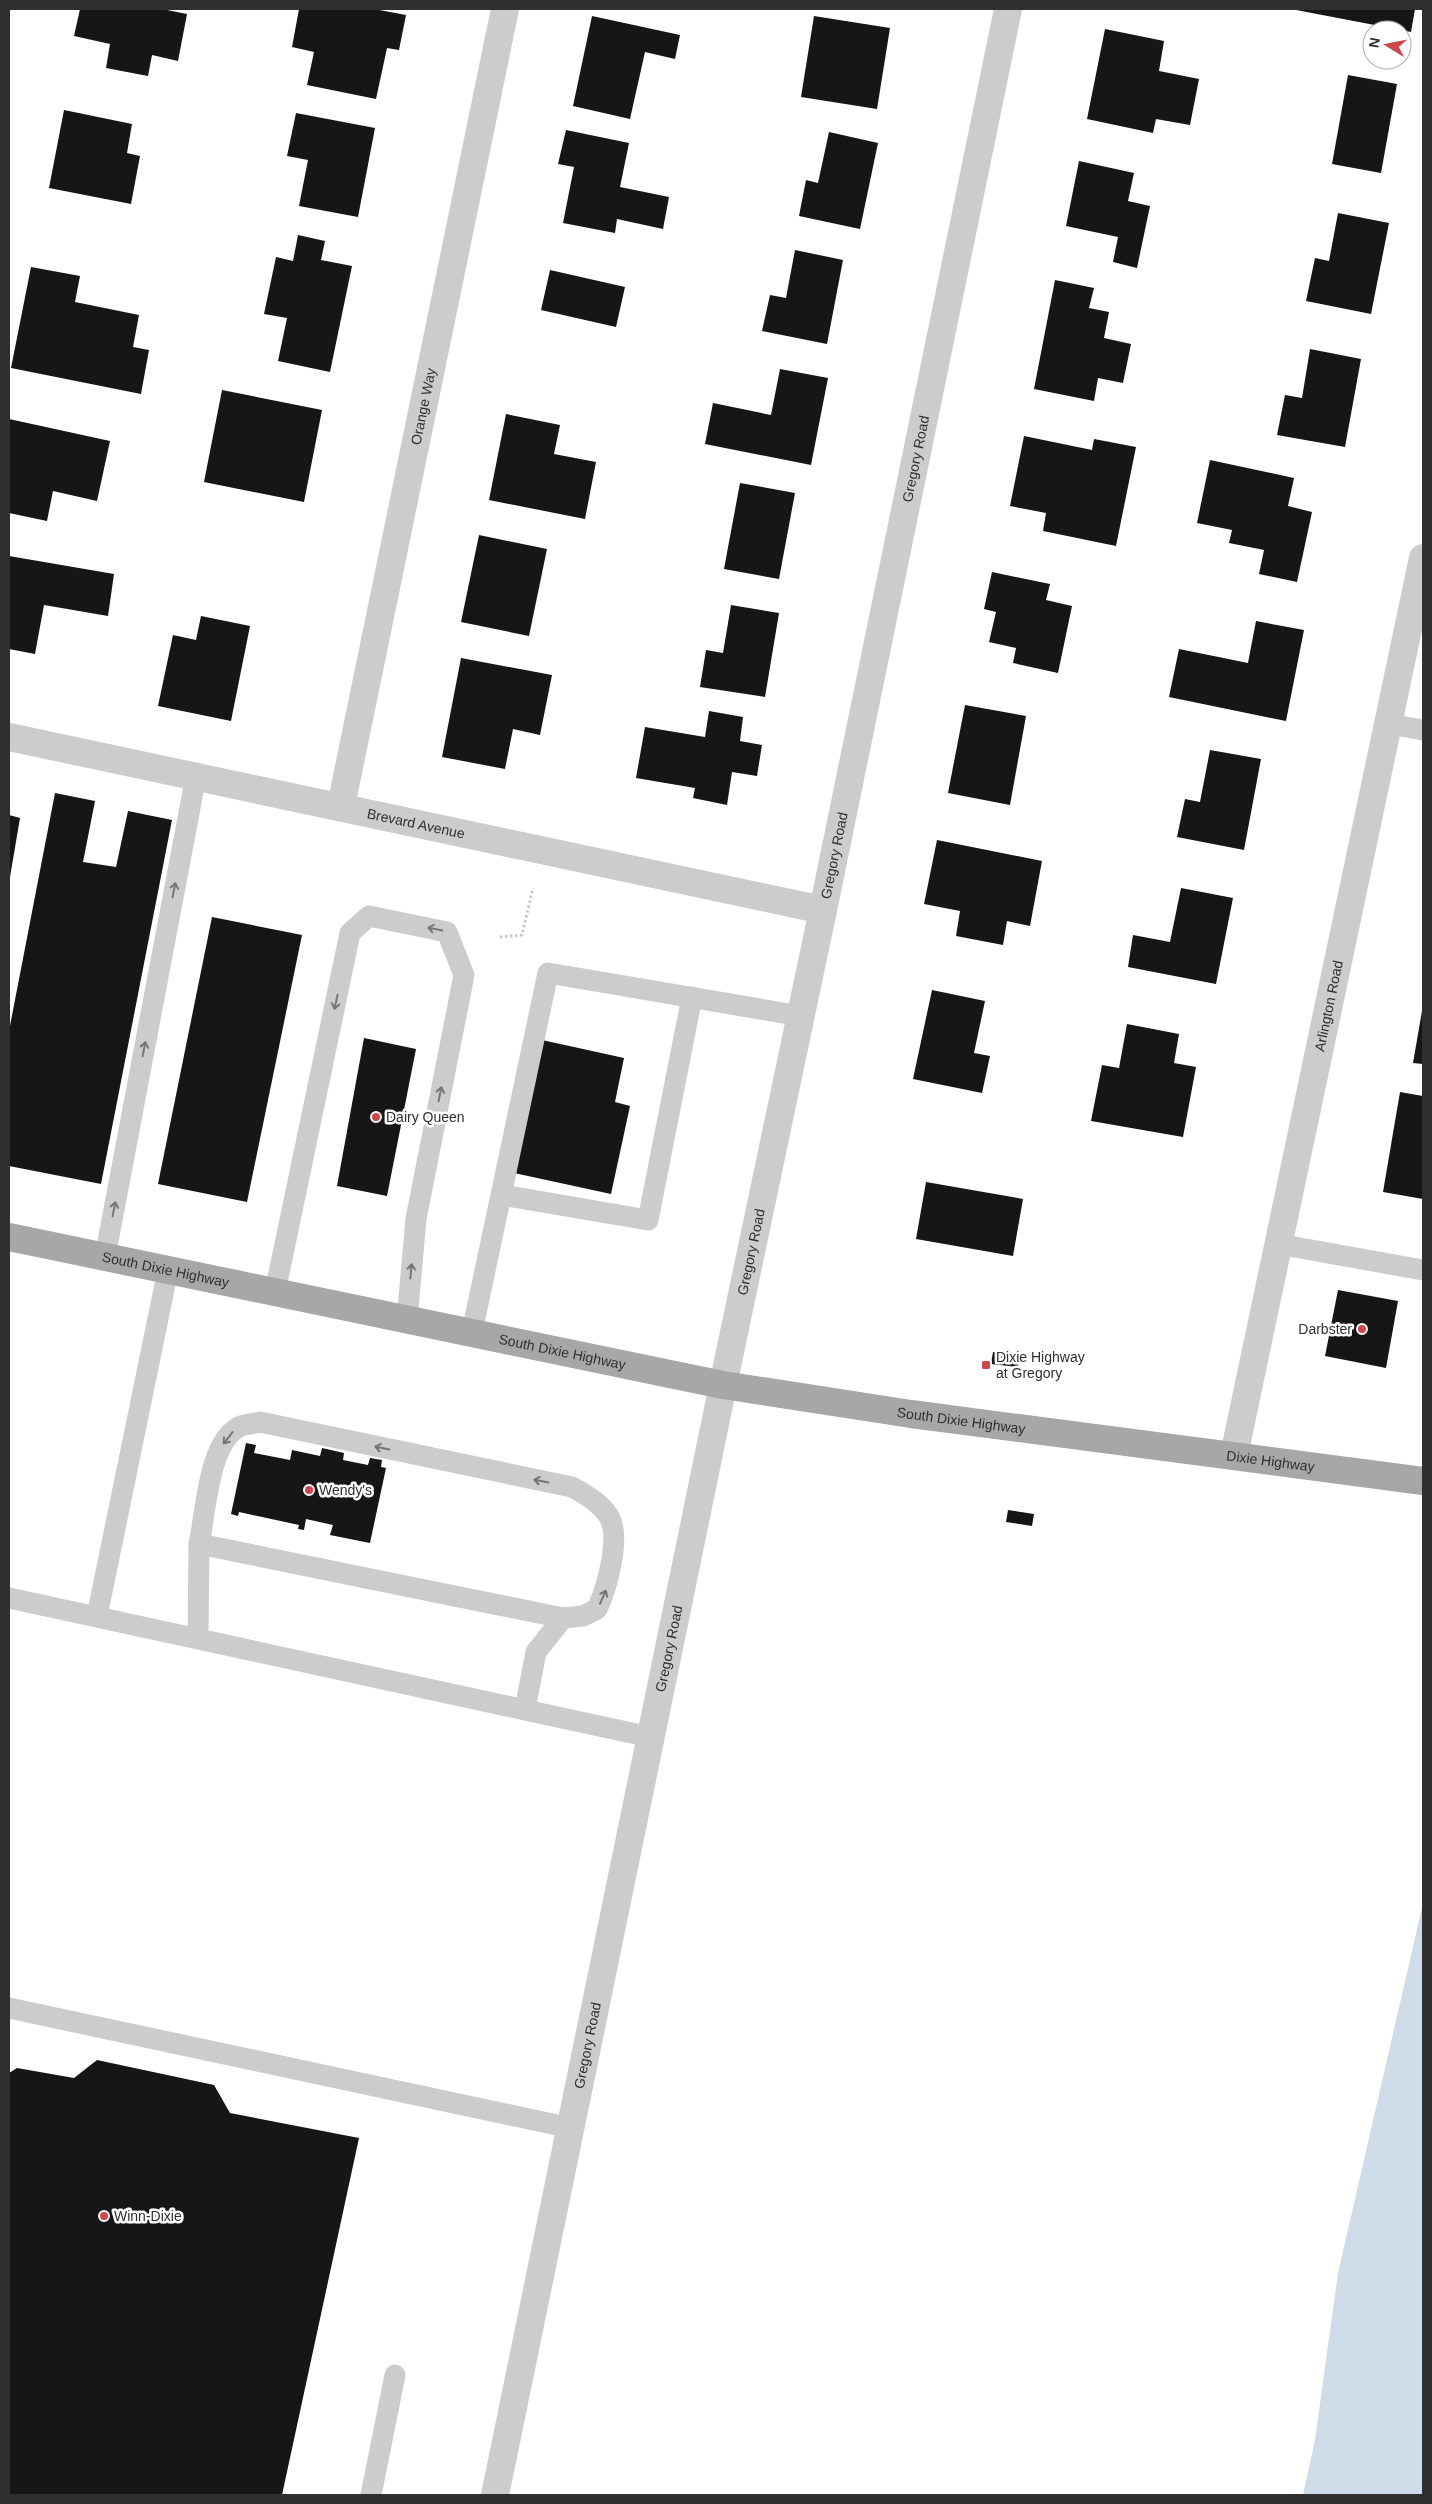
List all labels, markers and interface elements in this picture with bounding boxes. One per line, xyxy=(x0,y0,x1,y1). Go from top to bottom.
north arrow xyxy=(1362,20,1412,70)
text: N xyxy=(1365,36,1383,49)
street label: Orange Way xyxy=(408,366,439,446)
street label: Gregory Road xyxy=(899,414,932,504)
street label: Brevard Avenue xyxy=(366,805,466,842)
street label: Gregory Road xyxy=(817,811,851,900)
one-way arrow xyxy=(169,882,179,898)
one-way arrow xyxy=(427,924,443,934)
street label: Arlington Road xyxy=(1311,959,1346,1053)
one-way arrow xyxy=(330,993,340,1009)
one-way arrow xyxy=(139,1042,149,1058)
one-way arrow xyxy=(436,1086,445,1102)
place label: Dairy Queen xyxy=(386,1109,465,1125)
marker: Dairy Queen xyxy=(370,1111,382,1123)
one-way arrow xyxy=(109,1201,119,1217)
street label: Gregory Road xyxy=(734,1207,768,1297)
street label: South Dixie Highway xyxy=(101,1249,231,1290)
one-way arrow xyxy=(406,1264,415,1280)
place label: Darbster xyxy=(1298,1321,1352,1337)
marker: Darbster xyxy=(1356,1323,1368,1335)
street label: South Dixie Highway xyxy=(497,1331,627,1373)
place label: Dixie Highway at Gregory xyxy=(996,1349,1085,1381)
marker: Dixie Highway at Gregory xyxy=(980,1359,992,1371)
street label: South Dixie Highway xyxy=(896,1404,1026,1437)
one-way arrow xyxy=(222,1432,233,1445)
one-way arrow xyxy=(374,1443,390,1452)
street label: Dixie Highway xyxy=(1225,1447,1316,1475)
one-way arrow xyxy=(533,1476,549,1485)
place label: Wendy's xyxy=(319,1482,372,1498)
marker: Wendy's xyxy=(303,1484,315,1496)
one-way arrow xyxy=(598,1590,608,1605)
street label: Gregory Road xyxy=(652,1604,686,1693)
street label: Gregory Road xyxy=(571,2001,604,2090)
place label: Winn-Dixie xyxy=(114,2208,182,2224)
marker: Winn-Dixie xyxy=(98,2210,110,2222)

